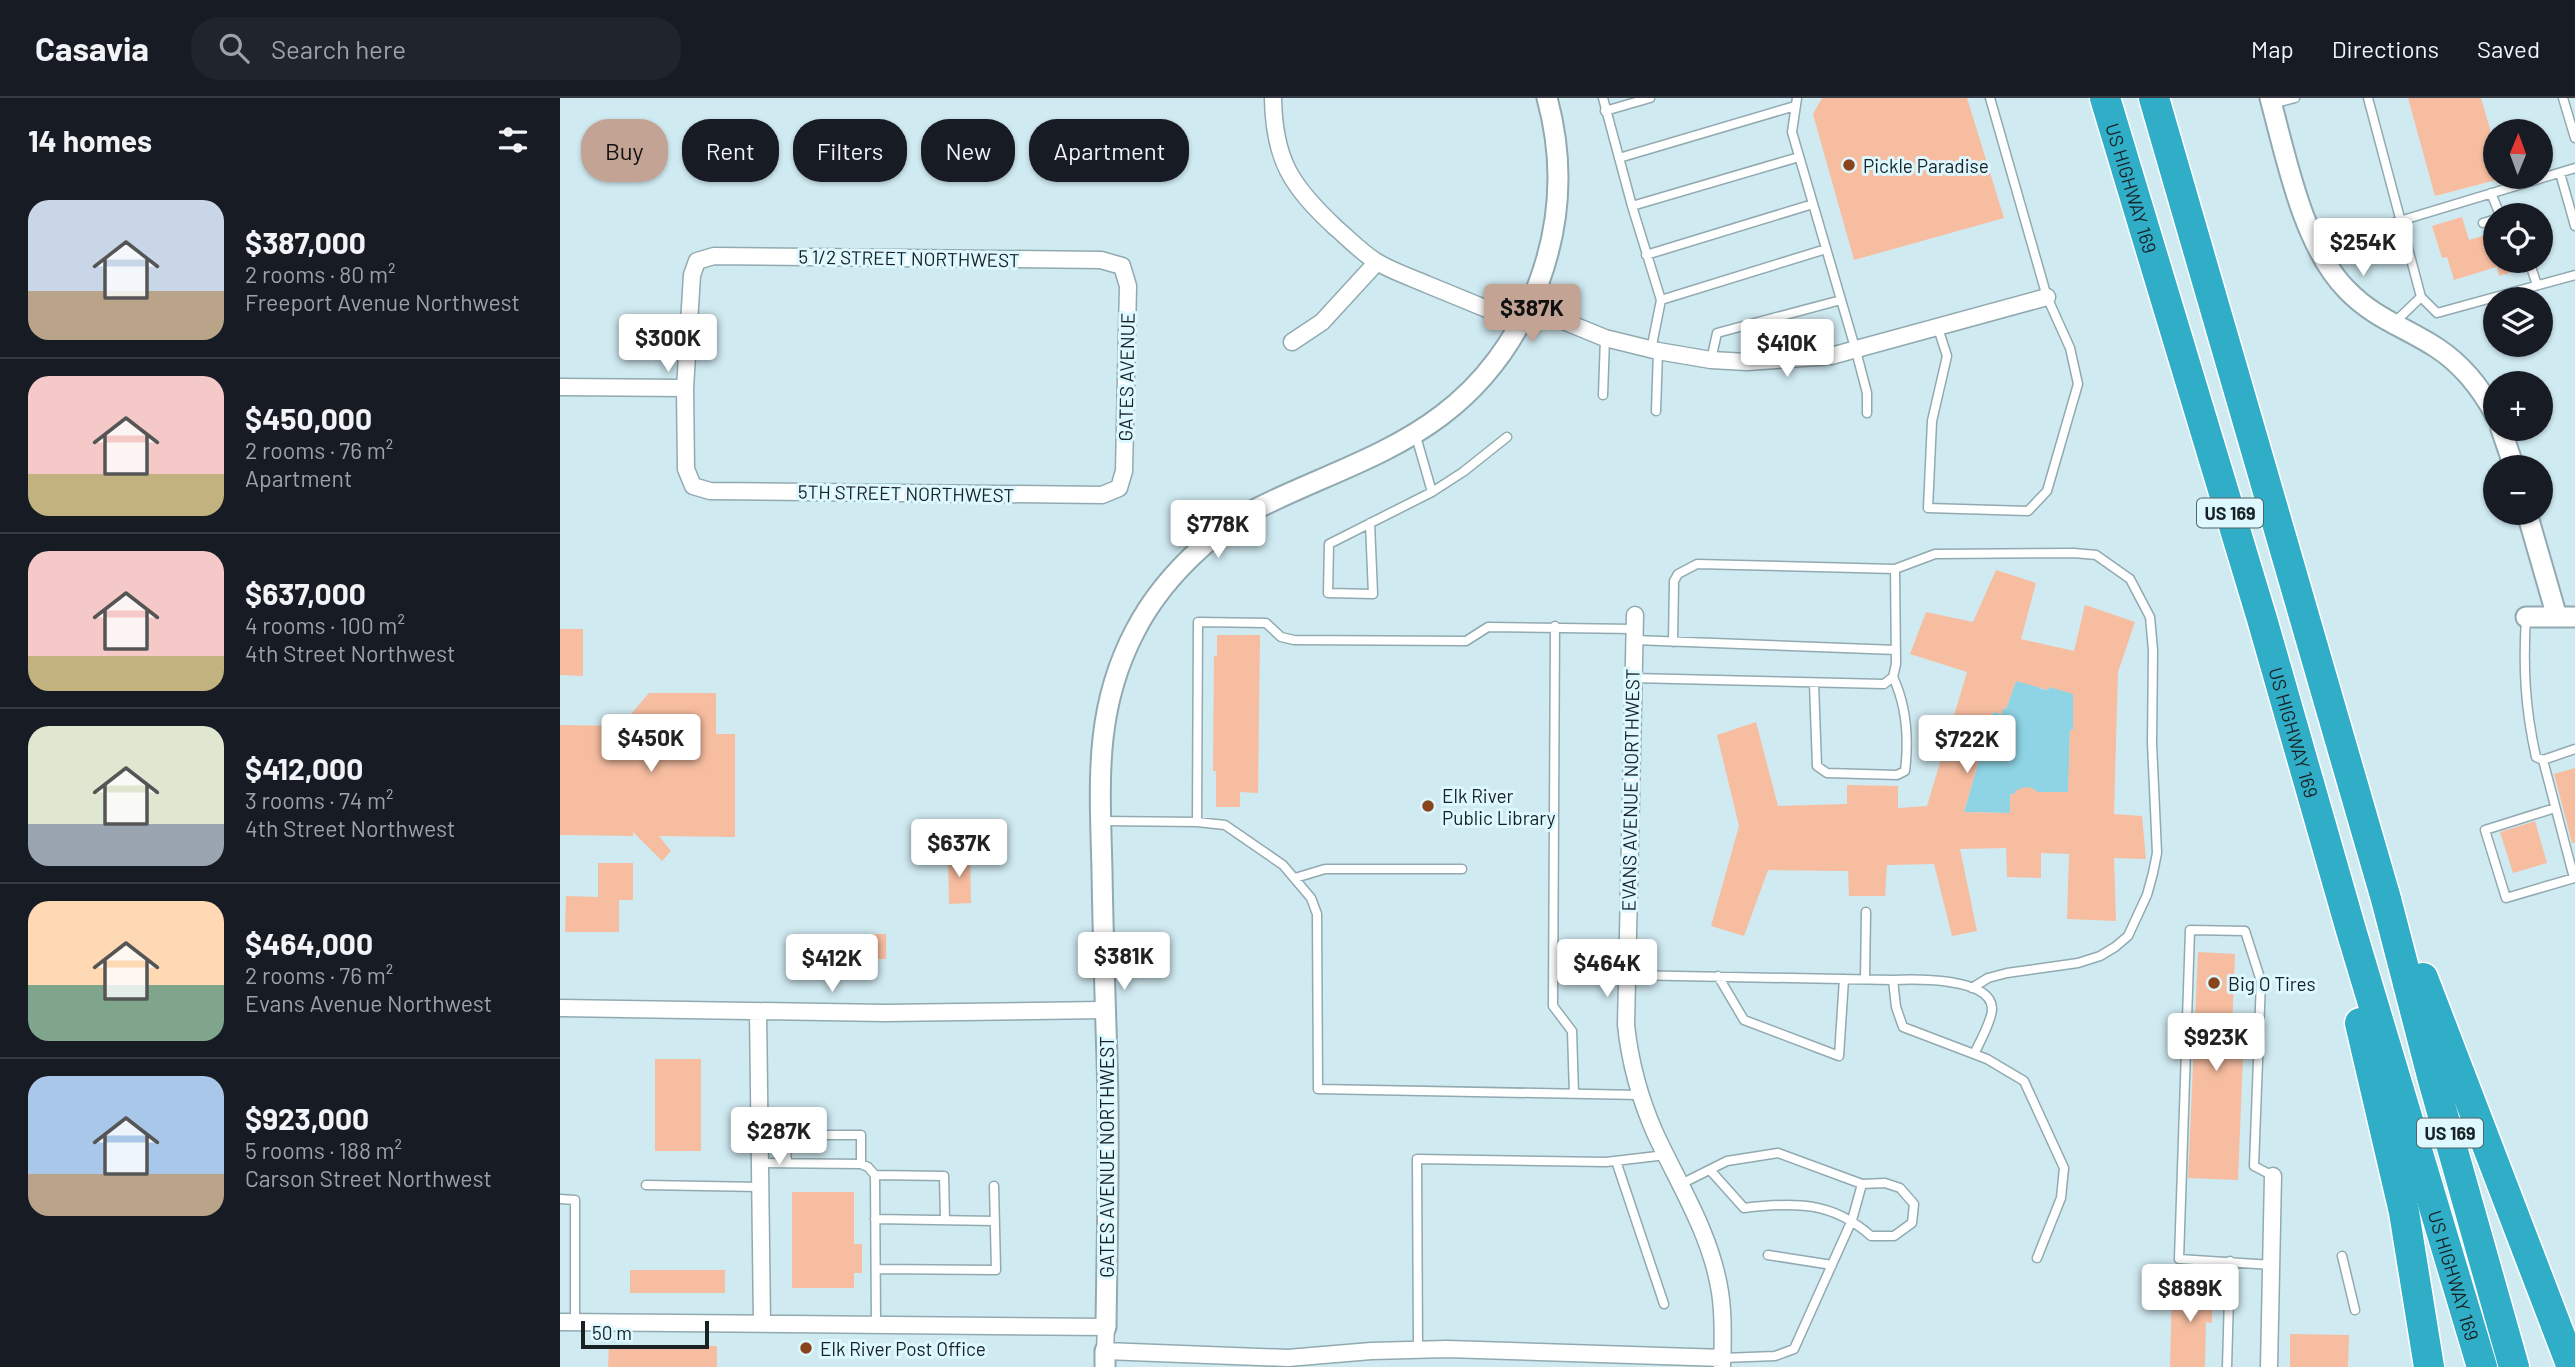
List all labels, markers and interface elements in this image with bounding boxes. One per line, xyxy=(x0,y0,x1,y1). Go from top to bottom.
search box xyxy=(191,17,681,80)
text: Casavia xyxy=(35,28,149,68)
icon: search xyxy=(215,29,253,67)
text: Search here xyxy=(271,33,406,64)
text: Map xyxy=(2251,34,2294,63)
text: Directions xyxy=(2332,34,2439,63)
text: Saved xyxy=(2477,34,2540,63)
chip: Buy xyxy=(581,119,668,182)
chip: Rent xyxy=(682,119,779,182)
chip: Filters xyxy=(793,119,907,182)
chip: New xyxy=(921,119,1015,182)
chip: Apartment xyxy=(1029,119,1189,182)
north arrow xyxy=(2483,119,2553,189)
map controls xyxy=(2483,119,2553,525)
street label: US HIGHWAY 169 xyxy=(2102,120,2163,256)
icon: filters xyxy=(494,121,532,159)
text: 14 homes xyxy=(28,122,152,158)
place label: Pickle Paradise xyxy=(1863,154,1989,177)
marker: Pickle Paradise xyxy=(1841,157,1857,173)
button: locate xyxy=(2483,203,2553,273)
pin: $254K xyxy=(2314,218,2412,278)
text: $387,000 xyxy=(245,224,366,260)
text: $254K xyxy=(2330,227,2396,255)
icon: home xyxy=(84,228,168,312)
street label: 5 1/2 STREET NORTHWEST xyxy=(798,245,1020,271)
text: 2 rooms · 80 m² xyxy=(245,260,395,288)
pin: $387K xyxy=(1483,285,1581,344)
button: layers xyxy=(2483,287,2553,357)
text: Freeport Avenue Northwest xyxy=(245,288,520,316)
text: $387K xyxy=(1500,293,1564,321)
street label: GATES AVENUE xyxy=(1113,312,1139,442)
pin: $300K xyxy=(619,314,717,374)
pin: $410K xyxy=(1738,320,1836,379)
text: $300K xyxy=(635,323,701,351)
text: $410K xyxy=(1757,328,1817,356)
button: + xyxy=(2483,371,2553,441)
text: $450,000 xyxy=(245,400,372,436)
icon: home xyxy=(84,404,168,488)
text: 2 rooms · 76 m² xyxy=(245,436,393,464)
button: − xyxy=(2483,455,2553,525)
text: Apartment xyxy=(245,464,352,492)
street label: 5TH STREET NORTHWEST xyxy=(798,480,1014,506)
road number: US 169 xyxy=(2197,498,2263,528)
pin: $778K xyxy=(1169,500,1267,560)
text: $778K xyxy=(1187,509,1249,537)
text: $637,000 xyxy=(245,575,366,611)
icon: home xyxy=(84,579,168,663)
text: 4 rooms · 100 m² xyxy=(245,611,405,639)
text: 4th Street Northwest xyxy=(245,639,455,667)
street label: US HIGHWAY 169 xyxy=(2265,664,2324,800)
street label: EVANS AVENUE NORTHWEST xyxy=(1616,668,1644,912)
pin: $450K xyxy=(602,714,700,774)
pin: $722K xyxy=(1918,716,2016,775)
text: $450K xyxy=(618,723,684,751)
text: $722K xyxy=(1935,724,1999,752)
text: $412,000 xyxy=(245,750,363,786)
icon: home xyxy=(84,754,168,838)
place label: Elk River Public Library xyxy=(1442,784,1556,829)
text: 3 rooms · 74 m² xyxy=(245,786,394,814)
marker: Elk River Public Library xyxy=(1420,798,1436,814)
text: 4th Street Northwest xyxy=(245,814,455,842)
pin: $637K xyxy=(910,820,1008,879)
text: $637K xyxy=(927,828,991,856)
text: $464,000 xyxy=(245,925,373,961)
icon: home xyxy=(84,929,168,1013)
pin: $381K xyxy=(1075,932,1173,992)
pin: $412K xyxy=(783,934,881,994)
pin: $464K xyxy=(1558,940,1656,999)
text: $381K xyxy=(1094,941,1154,969)
text: $412K xyxy=(802,943,862,971)
text: $464K xyxy=(1573,948,1641,976)
text: 2 rooms · 76 m² xyxy=(245,961,393,989)
place label: Big O Tires xyxy=(2228,972,2316,995)
marker: Big O Tires xyxy=(2206,975,2222,991)
text: Evans Avenue Northwest xyxy=(245,989,492,1017)
pin: $923K xyxy=(2167,1014,2265,1073)
text: $923K xyxy=(2184,1022,2248,1050)
street label: GATES AVENUE NORTHWEST xyxy=(1095,1036,1118,1278)
text: $923,000 xyxy=(245,1100,369,1136)
icon: home xyxy=(84,1104,168,1188)
pin: $287K xyxy=(730,1108,828,1167)
text: $287K xyxy=(747,1116,811,1144)
road number: US 169 xyxy=(2417,1118,2483,1148)
text: 5 rooms · 188 m² xyxy=(245,1136,402,1164)
text: Carson Street Northwest xyxy=(245,1164,492,1192)
street label: US HIGHWAY 169 xyxy=(2424,1207,2485,1343)
pin: $889K xyxy=(2141,1264,2239,1324)
text: $889K xyxy=(2158,1273,2222,1301)
scale bar xyxy=(581,1318,709,1350)
text: 50 m xyxy=(592,1321,632,1344)
place label: Elk River Post Office xyxy=(820,1337,986,1360)
marker: Elk River Post Office xyxy=(798,1340,814,1356)

